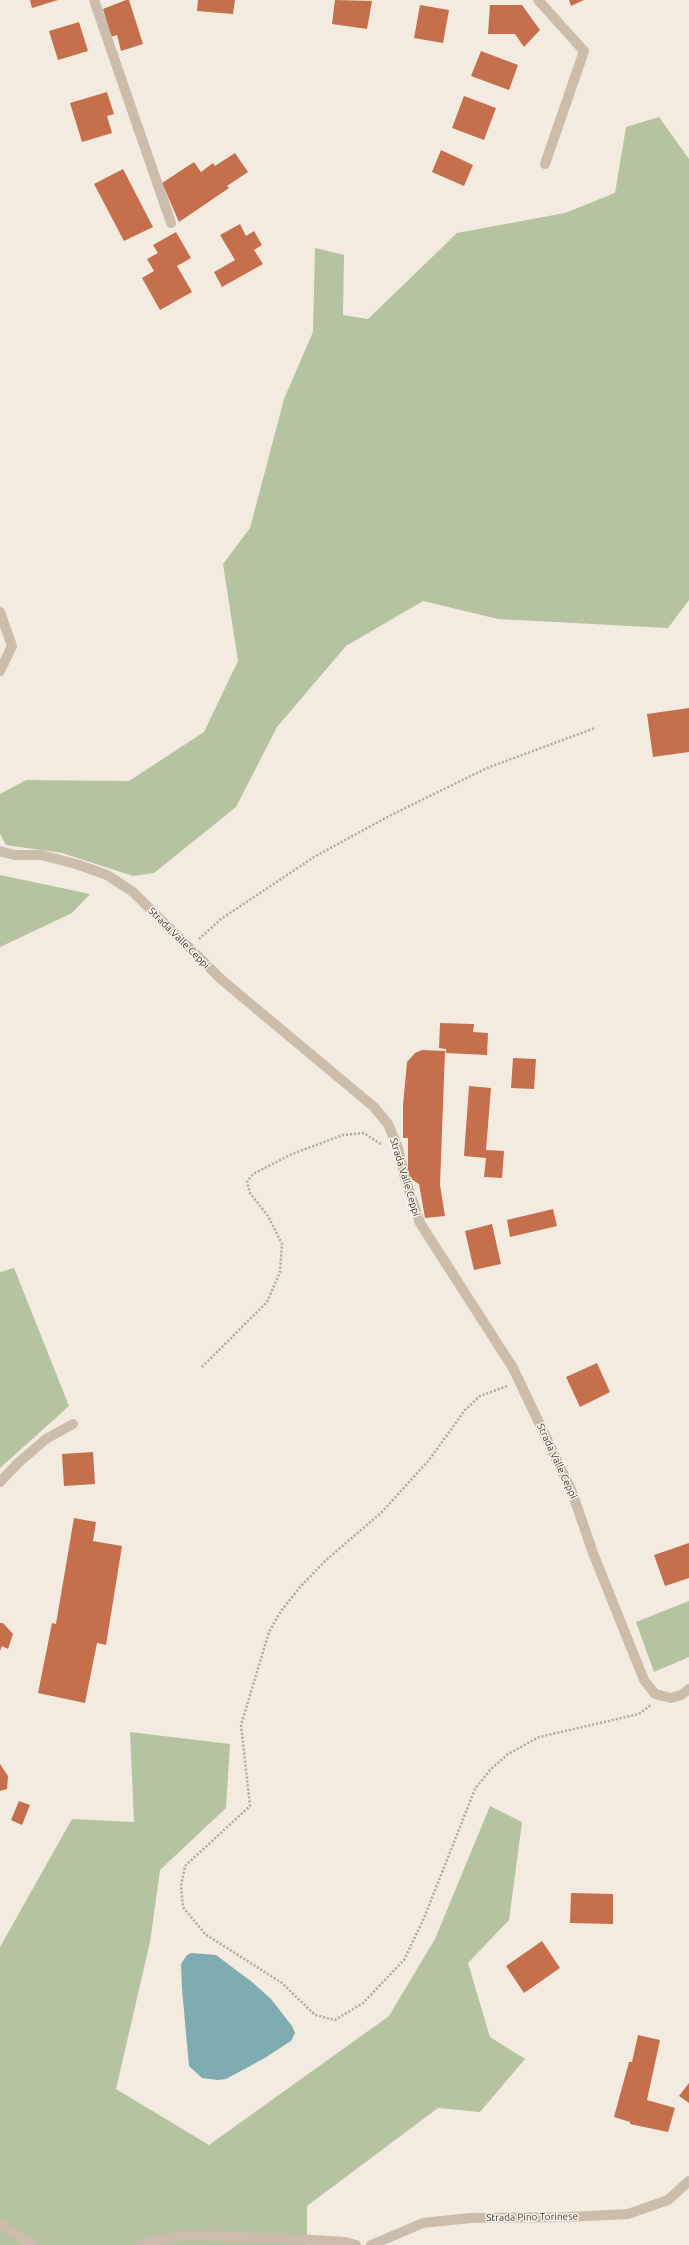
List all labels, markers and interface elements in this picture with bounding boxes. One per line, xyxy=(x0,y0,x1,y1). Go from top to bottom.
street label: Strada Valle Ceppi xyxy=(146,905,212,971)
street label: Strada Valle Ceppi xyxy=(387,1136,423,1218)
street label: Strada Valle Ceppi xyxy=(534,1422,580,1500)
street label: Strada Pino Torinese xyxy=(486,2210,578,2224)

